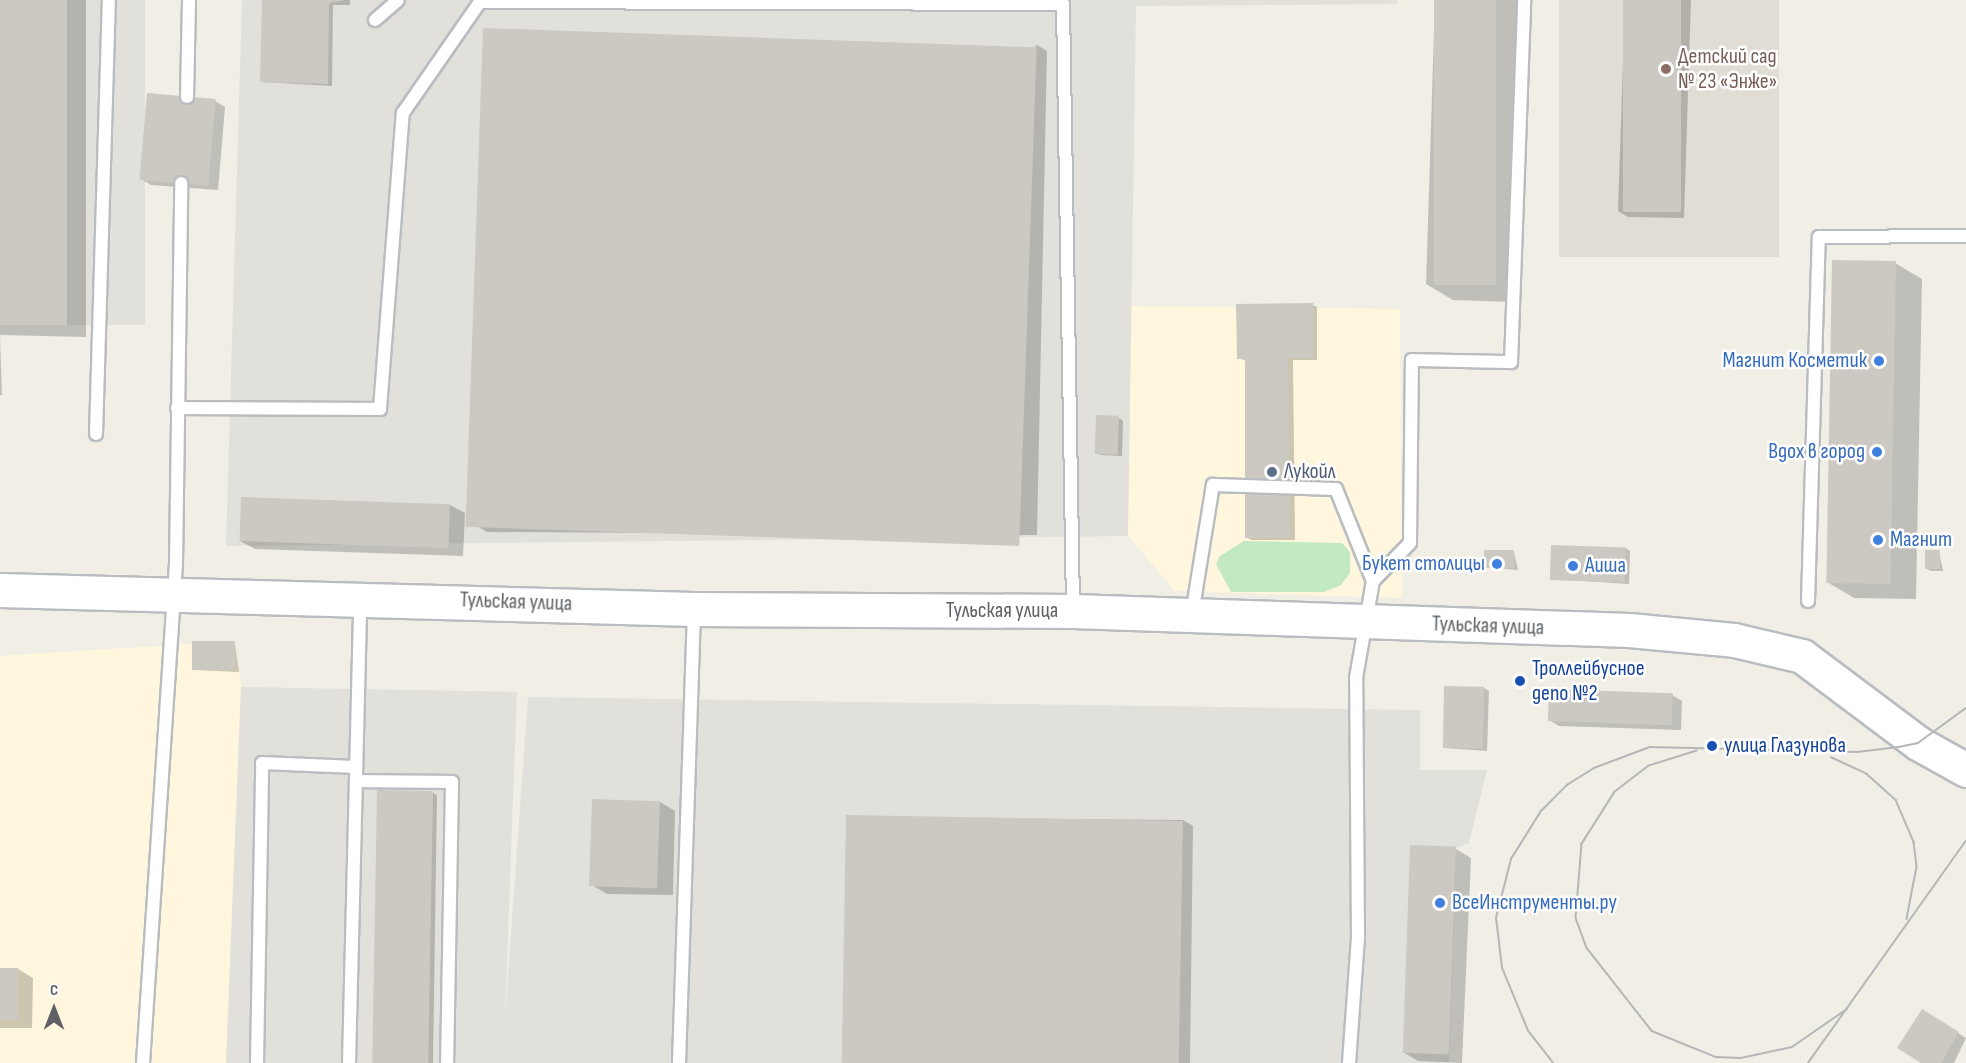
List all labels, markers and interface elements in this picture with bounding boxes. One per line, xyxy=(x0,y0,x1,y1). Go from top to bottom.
place label: Детский сад № 23 «Энже» xyxy=(1678,43,1777,94)
marker: Детский сад № 23 «Энже» xyxy=(1659,62,1673,76)
place label: Магнит Косметик xyxy=(1722,348,1867,374)
marker: Магнит Косметик xyxy=(1872,354,1886,368)
place label: Вдох в город xyxy=(1768,439,1865,465)
marker: Вдох в город xyxy=(1870,445,1884,459)
place label: Лукойл xyxy=(1284,459,1336,485)
marker: Лукойл xyxy=(1265,465,1279,479)
place label: Магнит xyxy=(1890,527,1952,553)
marker: Магнит xyxy=(1871,533,1885,547)
place label: Букет столицы xyxy=(1362,551,1485,577)
place label: Аиша xyxy=(1585,553,1626,579)
marker: Букет столицы xyxy=(1490,557,1504,571)
marker: Аиша xyxy=(1566,559,1580,573)
street label: Тульская улица xyxy=(459,587,573,617)
street label: Тульская улица xyxy=(946,598,1058,624)
street label: Тульская улица xyxy=(1431,611,1545,641)
place label: Троллейбусное депо №2 xyxy=(1532,655,1645,706)
marker: Троллейбусное депо №2 xyxy=(1513,674,1527,688)
place label: улица Глазунова xyxy=(1724,733,1846,759)
marker: улица Глазунова xyxy=(1705,739,1719,753)
place label: ВсеИнструменты.ру xyxy=(1452,890,1617,916)
marker: ВсеИнструменты.ру xyxy=(1433,896,1447,910)
north arrow xyxy=(24,979,84,1039)
text: С xyxy=(50,981,58,1000)

